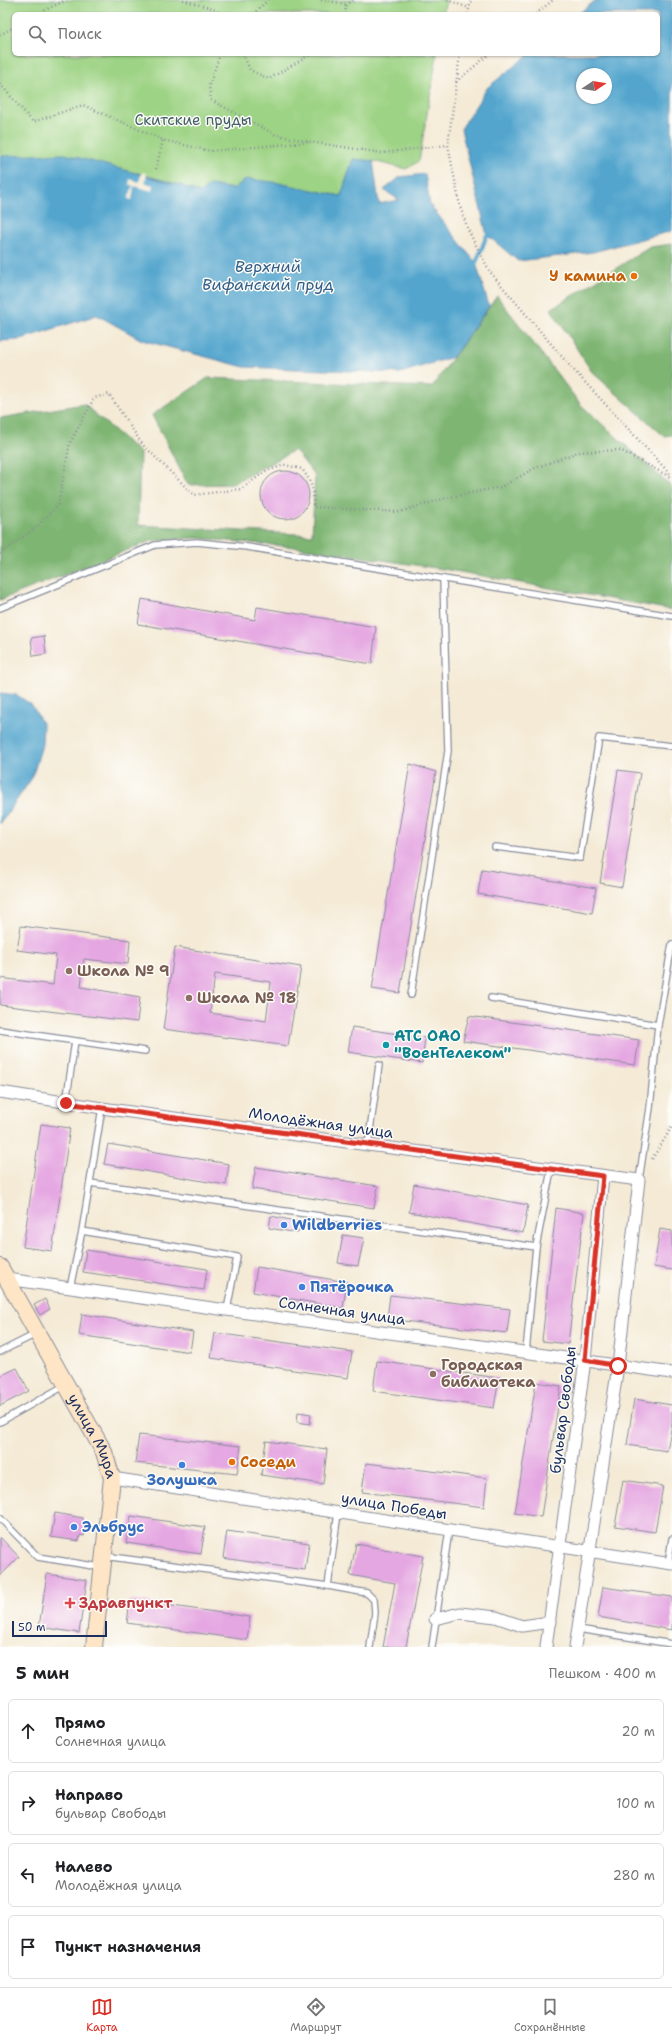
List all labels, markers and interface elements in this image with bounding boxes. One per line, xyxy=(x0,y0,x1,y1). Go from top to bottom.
search box xyxy=(12,12,660,56)
icon: search xyxy=(26,23,48,45)
text: Поиск xyxy=(58,24,102,44)
north arrow xyxy=(576,68,612,104)
park label: Скитские пруды xyxy=(134,110,252,130)
water label: Верхний Вифанский пруд xyxy=(202,256,334,295)
place label: У камина xyxy=(549,266,627,286)
marker: У камина xyxy=(629,271,639,281)
place label: Школа № 9 xyxy=(77,961,169,981)
marker: Школа № 9 xyxy=(64,966,74,976)
place label: Школа № 18 xyxy=(197,988,296,1008)
marker: Школа № 18 xyxy=(184,993,194,1003)
place label: АТС ОАО "ВоенТелеком" xyxy=(394,1026,512,1063)
marker: АТС ОАО "ВоенТелеком" xyxy=(381,1040,391,1050)
route end xyxy=(57,1094,75,1112)
street label: Молодёжная улица xyxy=(247,1103,395,1143)
place label: Wildberries xyxy=(292,1215,382,1235)
marker: Wildberries xyxy=(279,1220,289,1230)
place label: Пятёрочка xyxy=(310,1277,394,1297)
marker: Пятёрочка xyxy=(297,1282,307,1292)
street label: Солнечная улица xyxy=(277,1292,407,1330)
street label: бульвар Свободы xyxy=(545,1345,581,1475)
place label: Городская библиотека xyxy=(441,1355,536,1392)
route start xyxy=(609,1357,627,1375)
marker: Городская библиотека xyxy=(428,1369,438,1379)
street label: улица Мира xyxy=(63,1390,122,1481)
place label: Соседи xyxy=(240,1452,297,1472)
marker: Соседи xyxy=(227,1457,237,1467)
marker: Золушка xyxy=(177,1460,187,1470)
place label: Золушка xyxy=(147,1470,218,1490)
street label: улица Победы xyxy=(340,1488,448,1524)
place label: Эльбрус xyxy=(82,1517,144,1537)
marker: Эльбрус xyxy=(69,1522,79,1532)
place label: Здравпункт xyxy=(79,1593,172,1613)
marker: Здравпункт xyxy=(64,1597,76,1609)
scale bar xyxy=(12,1619,107,1638)
text: 50 m xyxy=(18,1620,46,1635)
text: 5 мин xyxy=(16,1662,69,1684)
text: Пешком · 400 m xyxy=(549,1665,656,1682)
text: Прямо xyxy=(55,1713,105,1733)
icon: ahead xyxy=(17,1720,39,1742)
text: 20 m xyxy=(622,1723,655,1740)
text: Солнечная улица xyxy=(55,1733,166,1750)
text: Направо xyxy=(55,1785,123,1805)
icon: right xyxy=(17,1792,39,1814)
text: 100 m xyxy=(616,1795,655,1812)
text: бульвар Свободы xyxy=(55,1805,166,1822)
text: Налево xyxy=(55,1857,113,1877)
icon: left xyxy=(17,1864,39,1886)
text: 280 m xyxy=(613,1867,655,1884)
text: Молодёжная улица xyxy=(55,1877,182,1894)
icon: arrive xyxy=(17,1936,39,1958)
text: Пункт назначения xyxy=(55,1937,201,1957)
tab: Карта xyxy=(86,1996,118,2035)
tab: Маршрут xyxy=(290,1996,341,2035)
tab: Сохранённые xyxy=(514,1996,586,2035)

